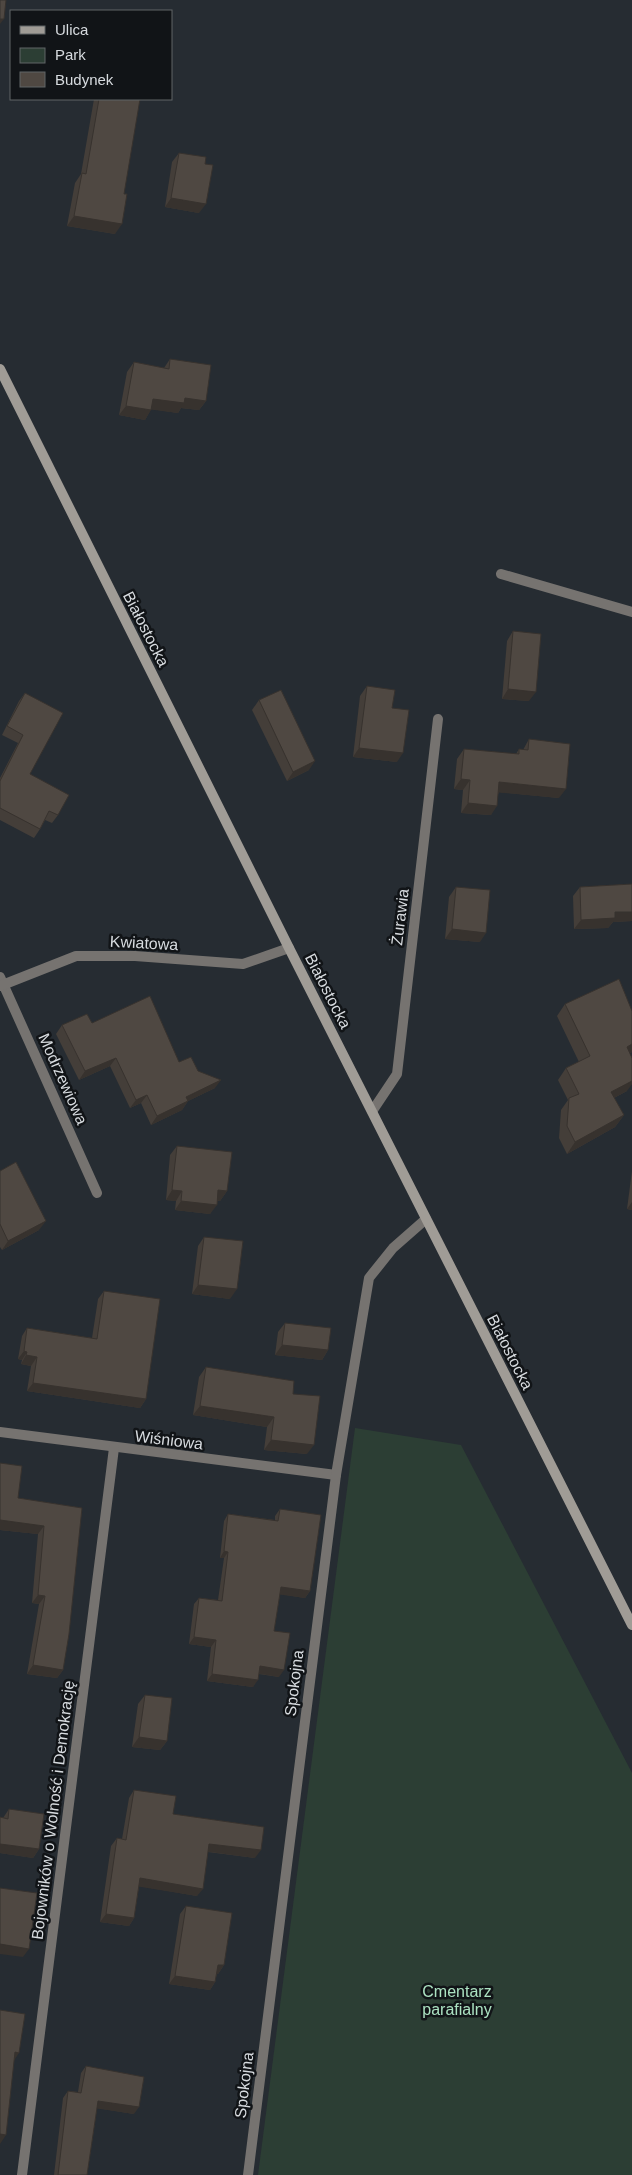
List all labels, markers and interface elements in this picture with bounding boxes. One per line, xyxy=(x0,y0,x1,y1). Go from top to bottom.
legend xyxy=(10,10,172,100)
text: Ulica xyxy=(55,21,89,38)
text: Park xyxy=(55,46,86,63)
text: Budynek xyxy=(55,71,114,88)
street label: Białostocka xyxy=(120,589,172,669)
street label: Żurawia xyxy=(387,888,412,946)
street label: Kwiatowa xyxy=(109,933,179,953)
street label: Białostocka xyxy=(302,951,354,1031)
street label: Modrzewiowa xyxy=(35,1031,91,1127)
street label: Białostocka xyxy=(484,1312,536,1392)
street label: Wiśniowa xyxy=(134,1427,204,1453)
street label: Spokojna xyxy=(281,1649,307,1717)
street label: Bojowników o Wolność i Demokrację xyxy=(29,1679,77,1941)
park label: Cmentarz parafialny xyxy=(422,1983,492,2018)
street label: Spokojna xyxy=(231,2051,257,2119)

